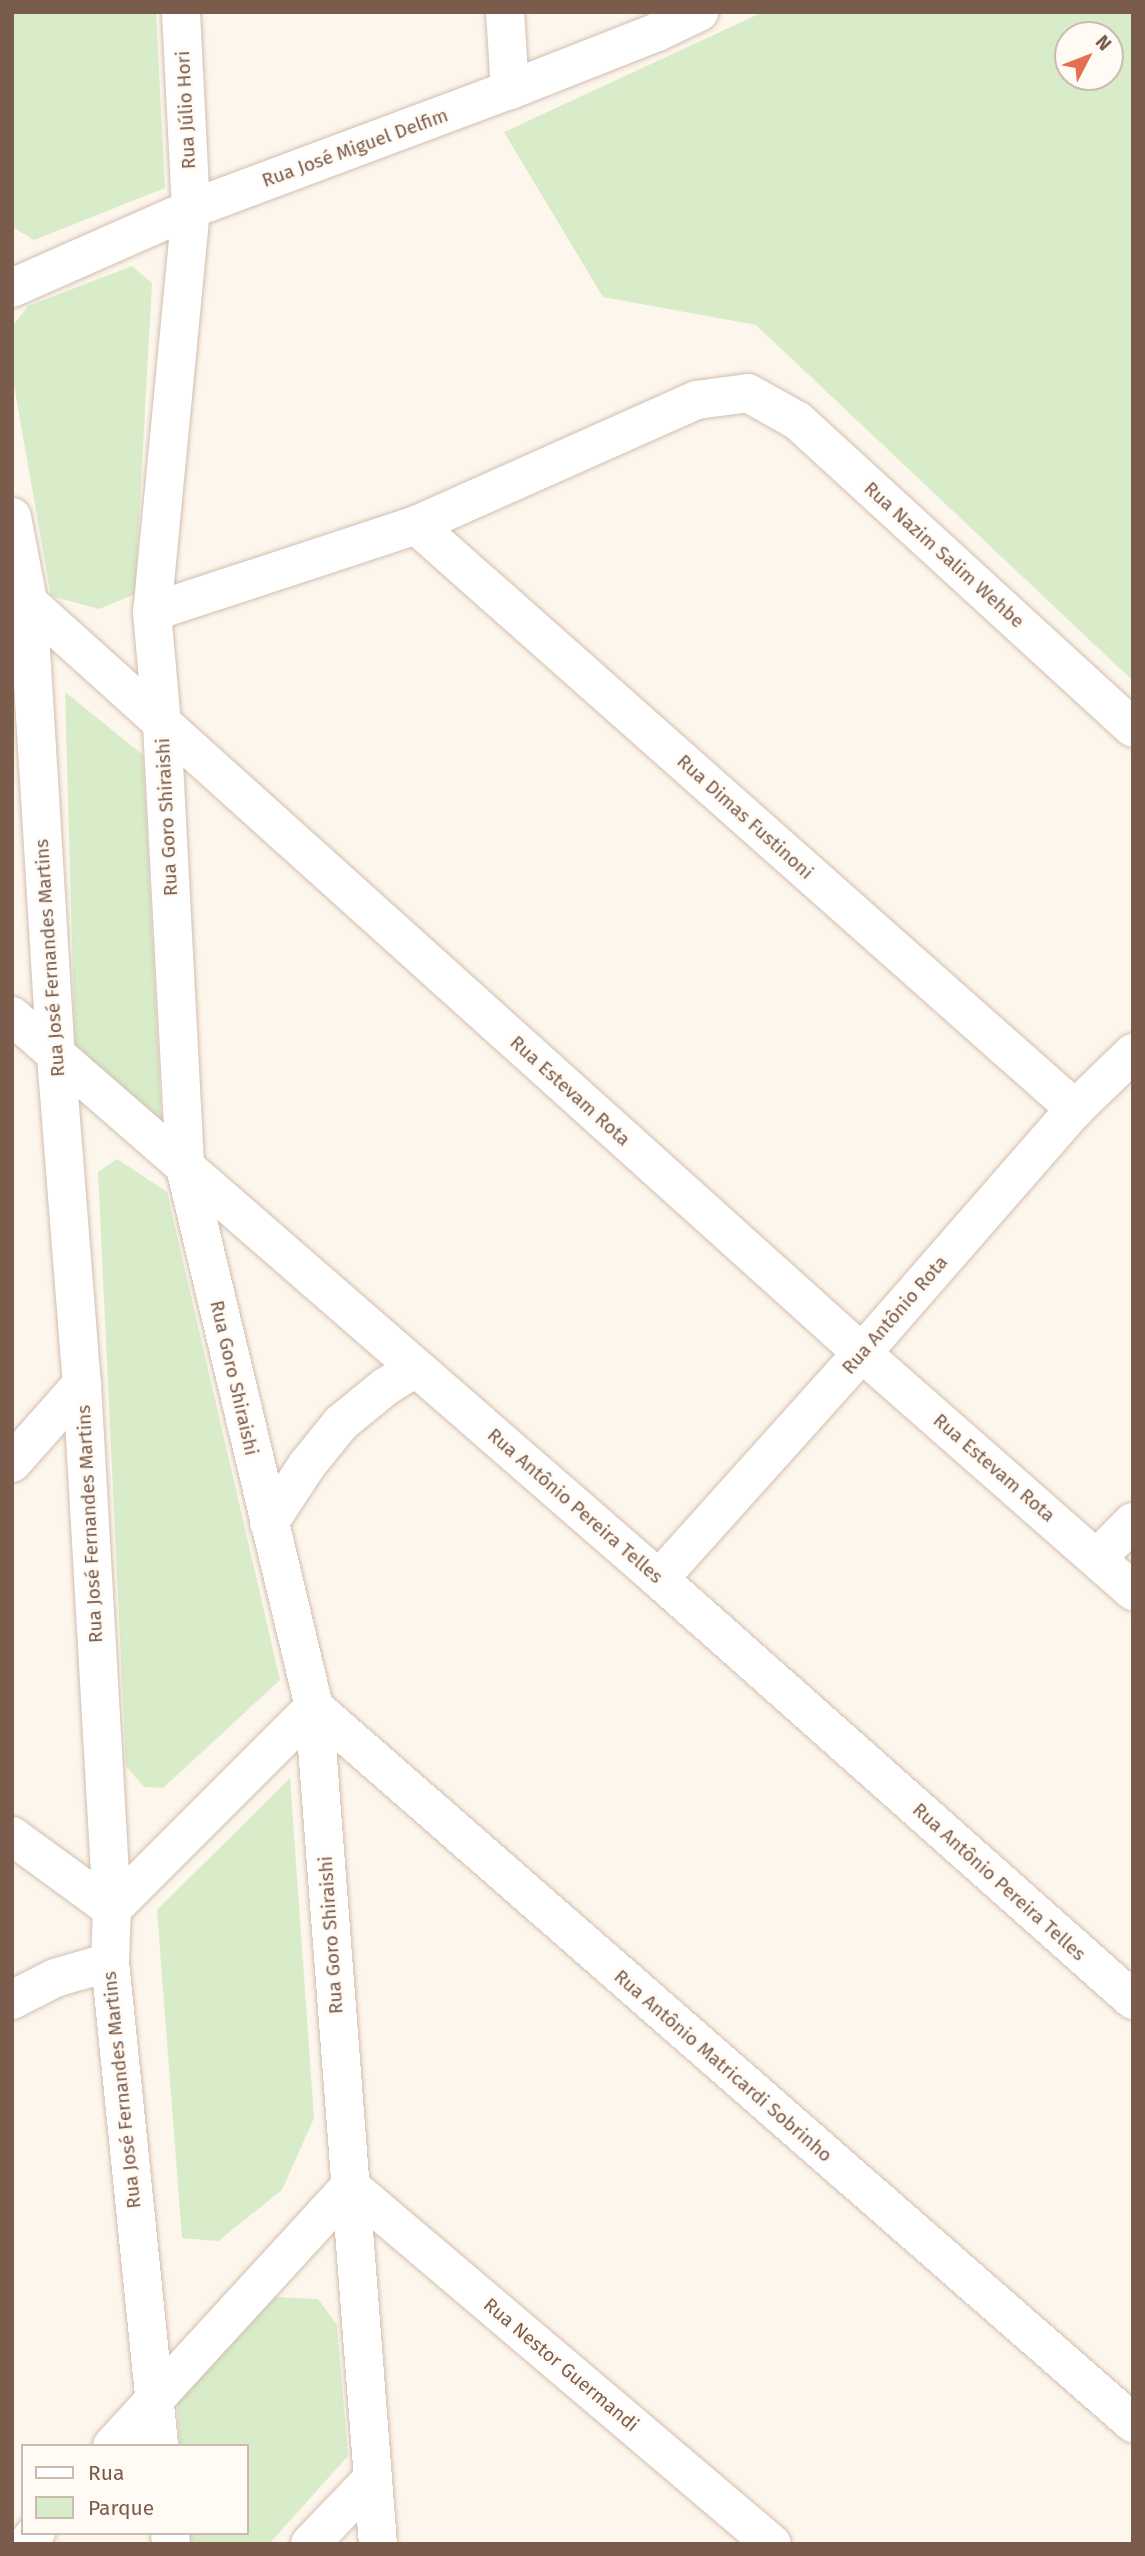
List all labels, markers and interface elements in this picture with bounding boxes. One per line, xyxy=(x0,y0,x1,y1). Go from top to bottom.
north arrow xyxy=(1054,21,1124,91)
text: N xyxy=(1091,31,1116,55)
street label: Rua Júlio Hori xyxy=(172,50,200,170)
street label: Rua José Miguel Delfim xyxy=(259,104,451,192)
street label: Rua Nazim Salim Wehbe xyxy=(859,477,1029,633)
street label: Rua Goro Shiraishi xyxy=(151,737,183,897)
street label: Rua Dimas Fustinoni xyxy=(672,750,818,884)
street label: Rua José Fernandes Martins xyxy=(30,838,70,1078)
street label: Rua Estevam Rota xyxy=(505,1031,635,1151)
street label: Rua Antônio Rota xyxy=(837,1251,953,1379)
street label: Rua Goro Shiraishi xyxy=(205,1298,263,1458)
street label: Rua José Fernandes Martins xyxy=(72,1404,108,1644)
street label: Rua Estevam Rota xyxy=(928,1409,1060,1527)
street label: Rua Antônio Pereira Telles xyxy=(483,1424,667,1588)
street label: Rua Antônio Pereira Telles xyxy=(908,1798,1090,1966)
street label: Rua Goro Shiraishi xyxy=(314,1855,348,2015)
street label: Rua Antônio Matricardi Sobrinho xyxy=(609,1965,837,2167)
street label: Rua José Fernandes Martins xyxy=(98,1970,146,2210)
street label: Rua Nestor Guermandi xyxy=(479,2293,643,2437)
legend xyxy=(21,2444,248,2535)
text: Rua xyxy=(88,2460,124,2486)
text: Parque xyxy=(88,2495,154,2521)

